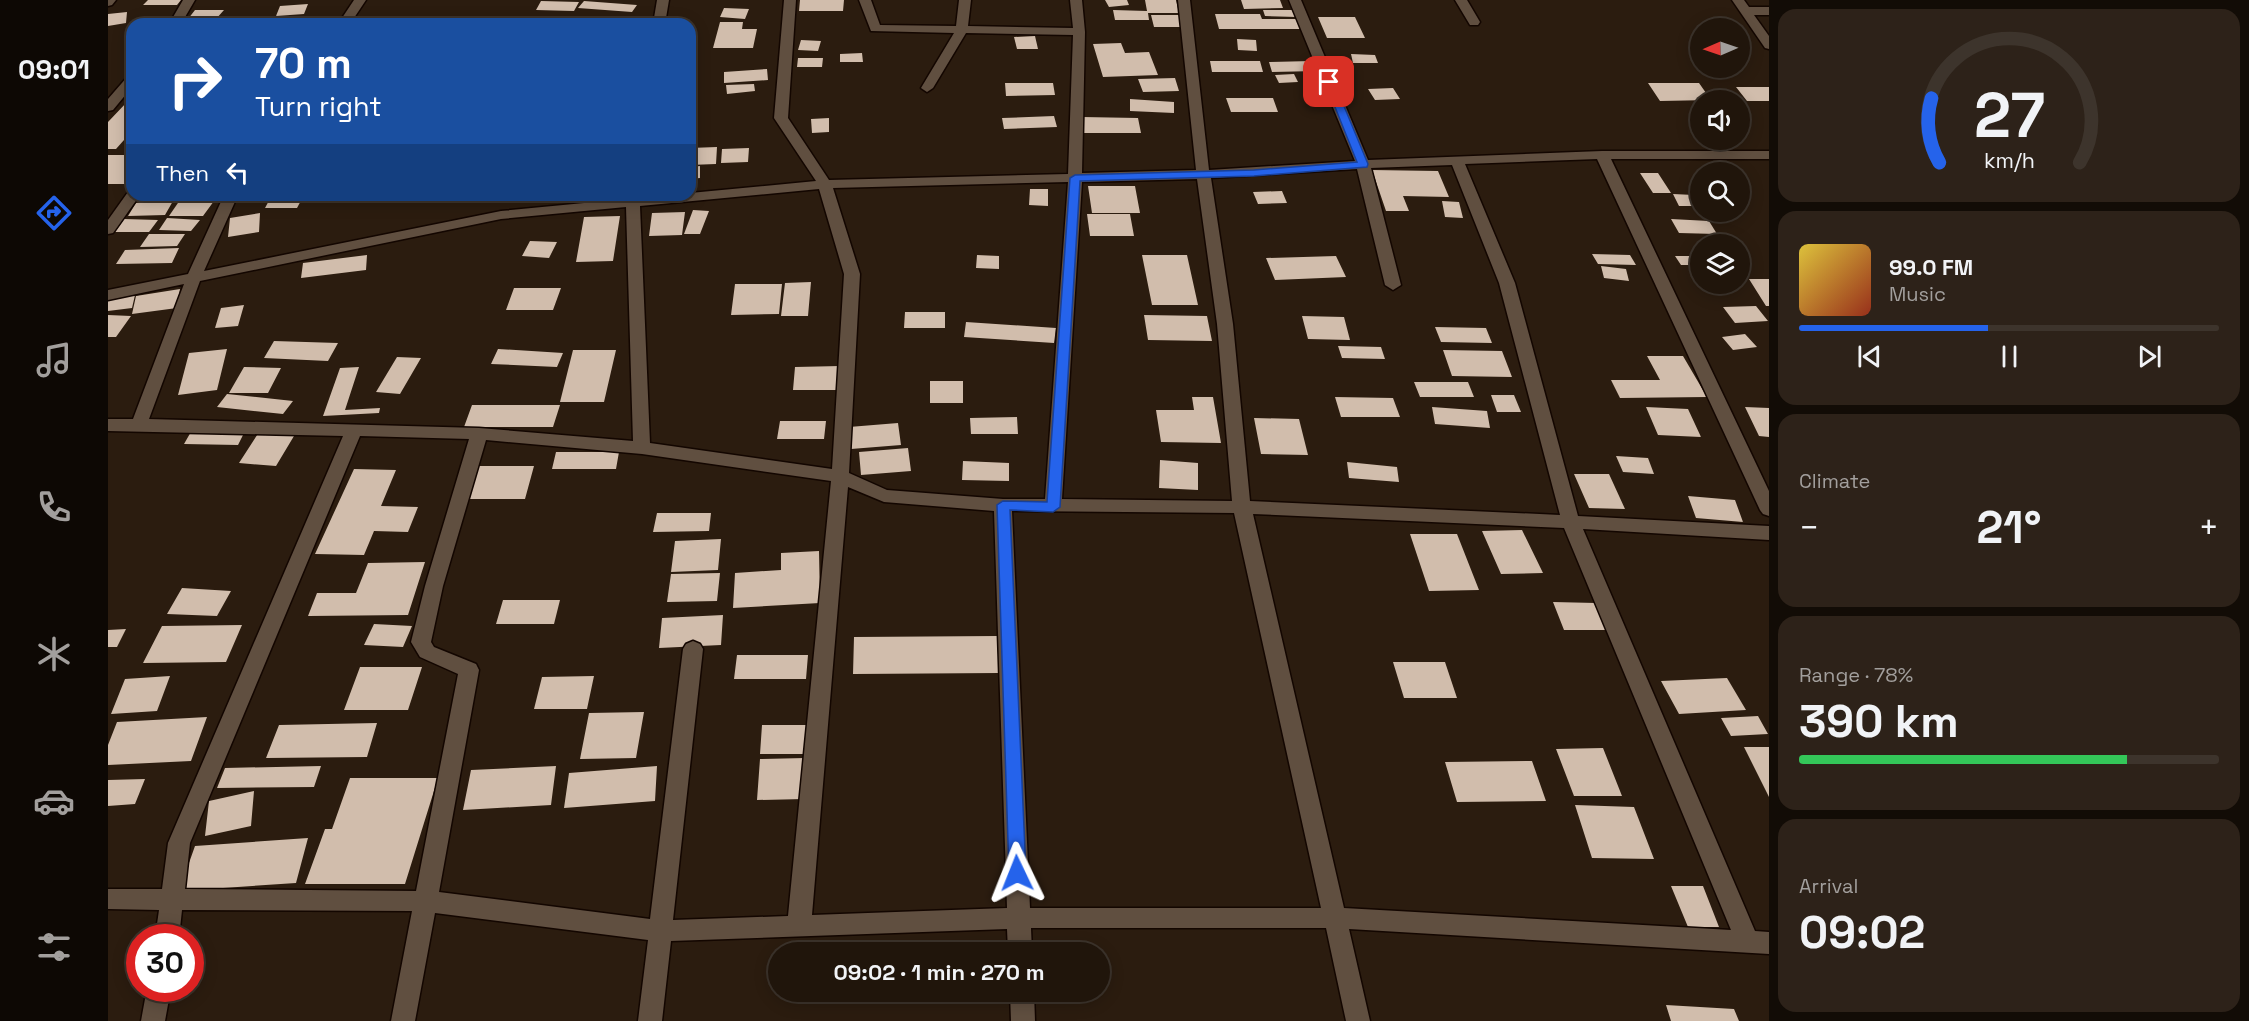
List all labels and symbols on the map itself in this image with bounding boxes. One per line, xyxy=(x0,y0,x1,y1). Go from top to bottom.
north arrow xyxy=(1690,18,1750,78)
pin xyxy=(1303,56,1354,107)
position arrow xyxy=(985,841,1049,905)
speed limit sign: 30 xyxy=(126,924,204,1002)

